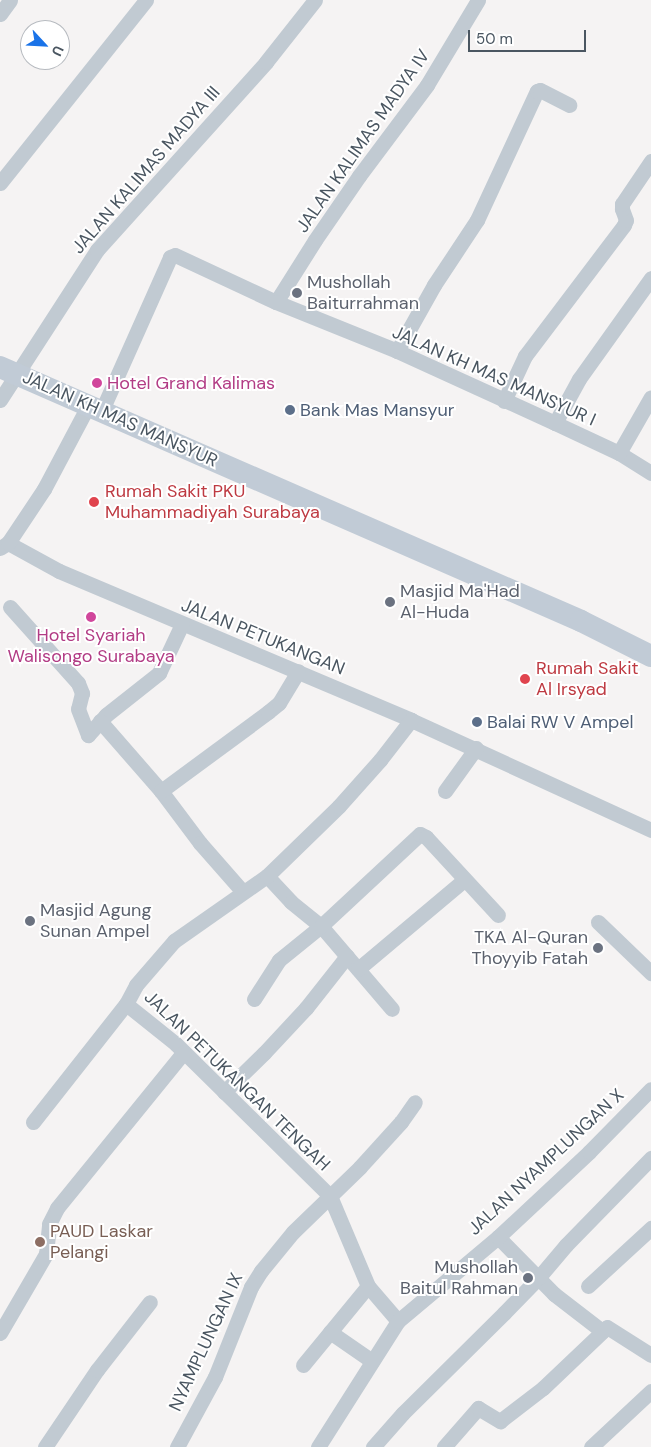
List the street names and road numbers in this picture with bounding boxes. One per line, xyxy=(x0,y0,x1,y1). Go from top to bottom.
street label: JALAN KALIMAS MADYA IV xyxy=(292,45,434,237)
street label: JALAN KALIMAS MADYA III xyxy=(67,82,225,258)
street label: JALAN KH MAS MANSYUR I xyxy=(389,321,599,431)
street label: JALAN KH MAS MANSYUR xyxy=(19,366,221,472)
street label: JALAN PETUKANGAN xyxy=(178,594,348,680)
street label: JALAN PETUKANGAN TENGAH xyxy=(140,986,334,1176)
street label: JALAN NYAMPLUNGAN X xyxy=(464,1084,628,1240)
street label: NYAMPLUNGAN IX xyxy=(164,1269,248,1415)

